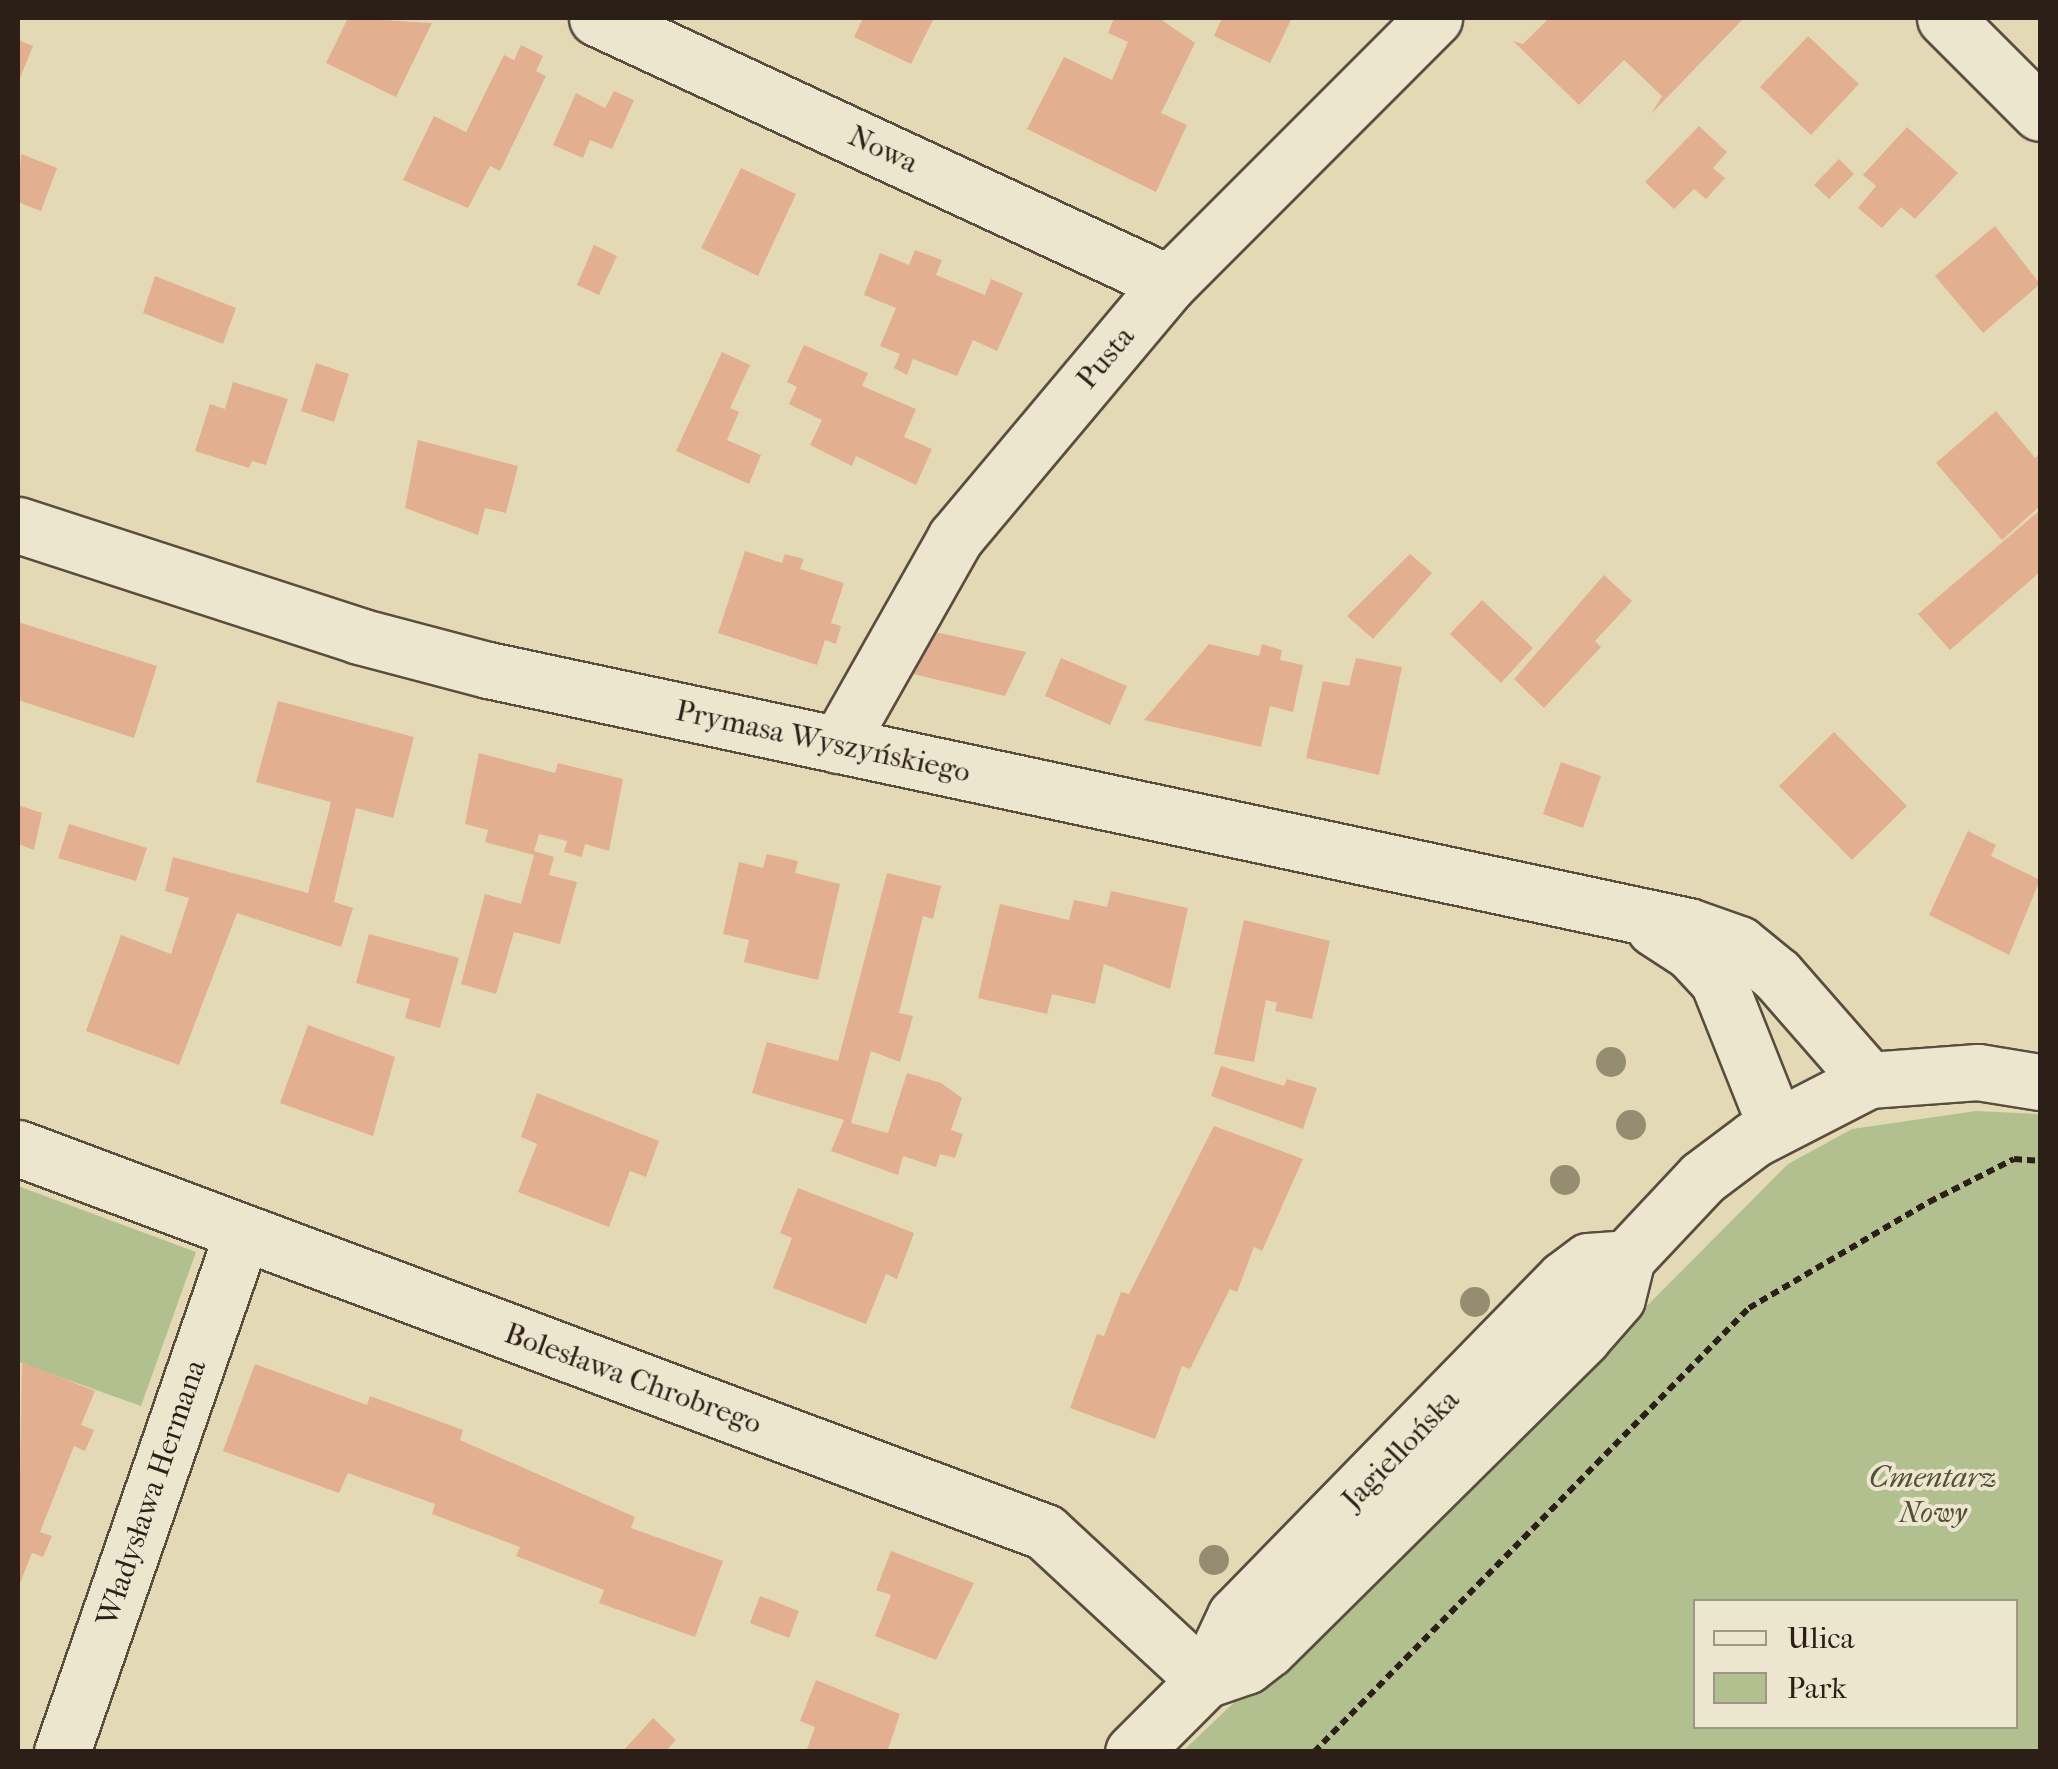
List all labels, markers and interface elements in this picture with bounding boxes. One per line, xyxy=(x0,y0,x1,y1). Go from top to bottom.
street label: Nowa xyxy=(842,118,924,182)
street label: Pusta xyxy=(1069,319,1143,397)
street label: Prymasa Wyszyńskiego xyxy=(672,693,974,791)
street label: Bolesława Chrobrego xyxy=(499,1316,767,1442)
street label: Władysława Hermana xyxy=(90,1355,214,1631)
street label: Jagiellońska xyxy=(1335,1382,1467,1518)
park label: Cmentarz Nowy xyxy=(1869,1460,1997,1530)
legend xyxy=(1693,1599,2018,1729)
text: Ulica xyxy=(1787,1621,1854,1656)
text: Park xyxy=(1787,1671,1847,1706)

